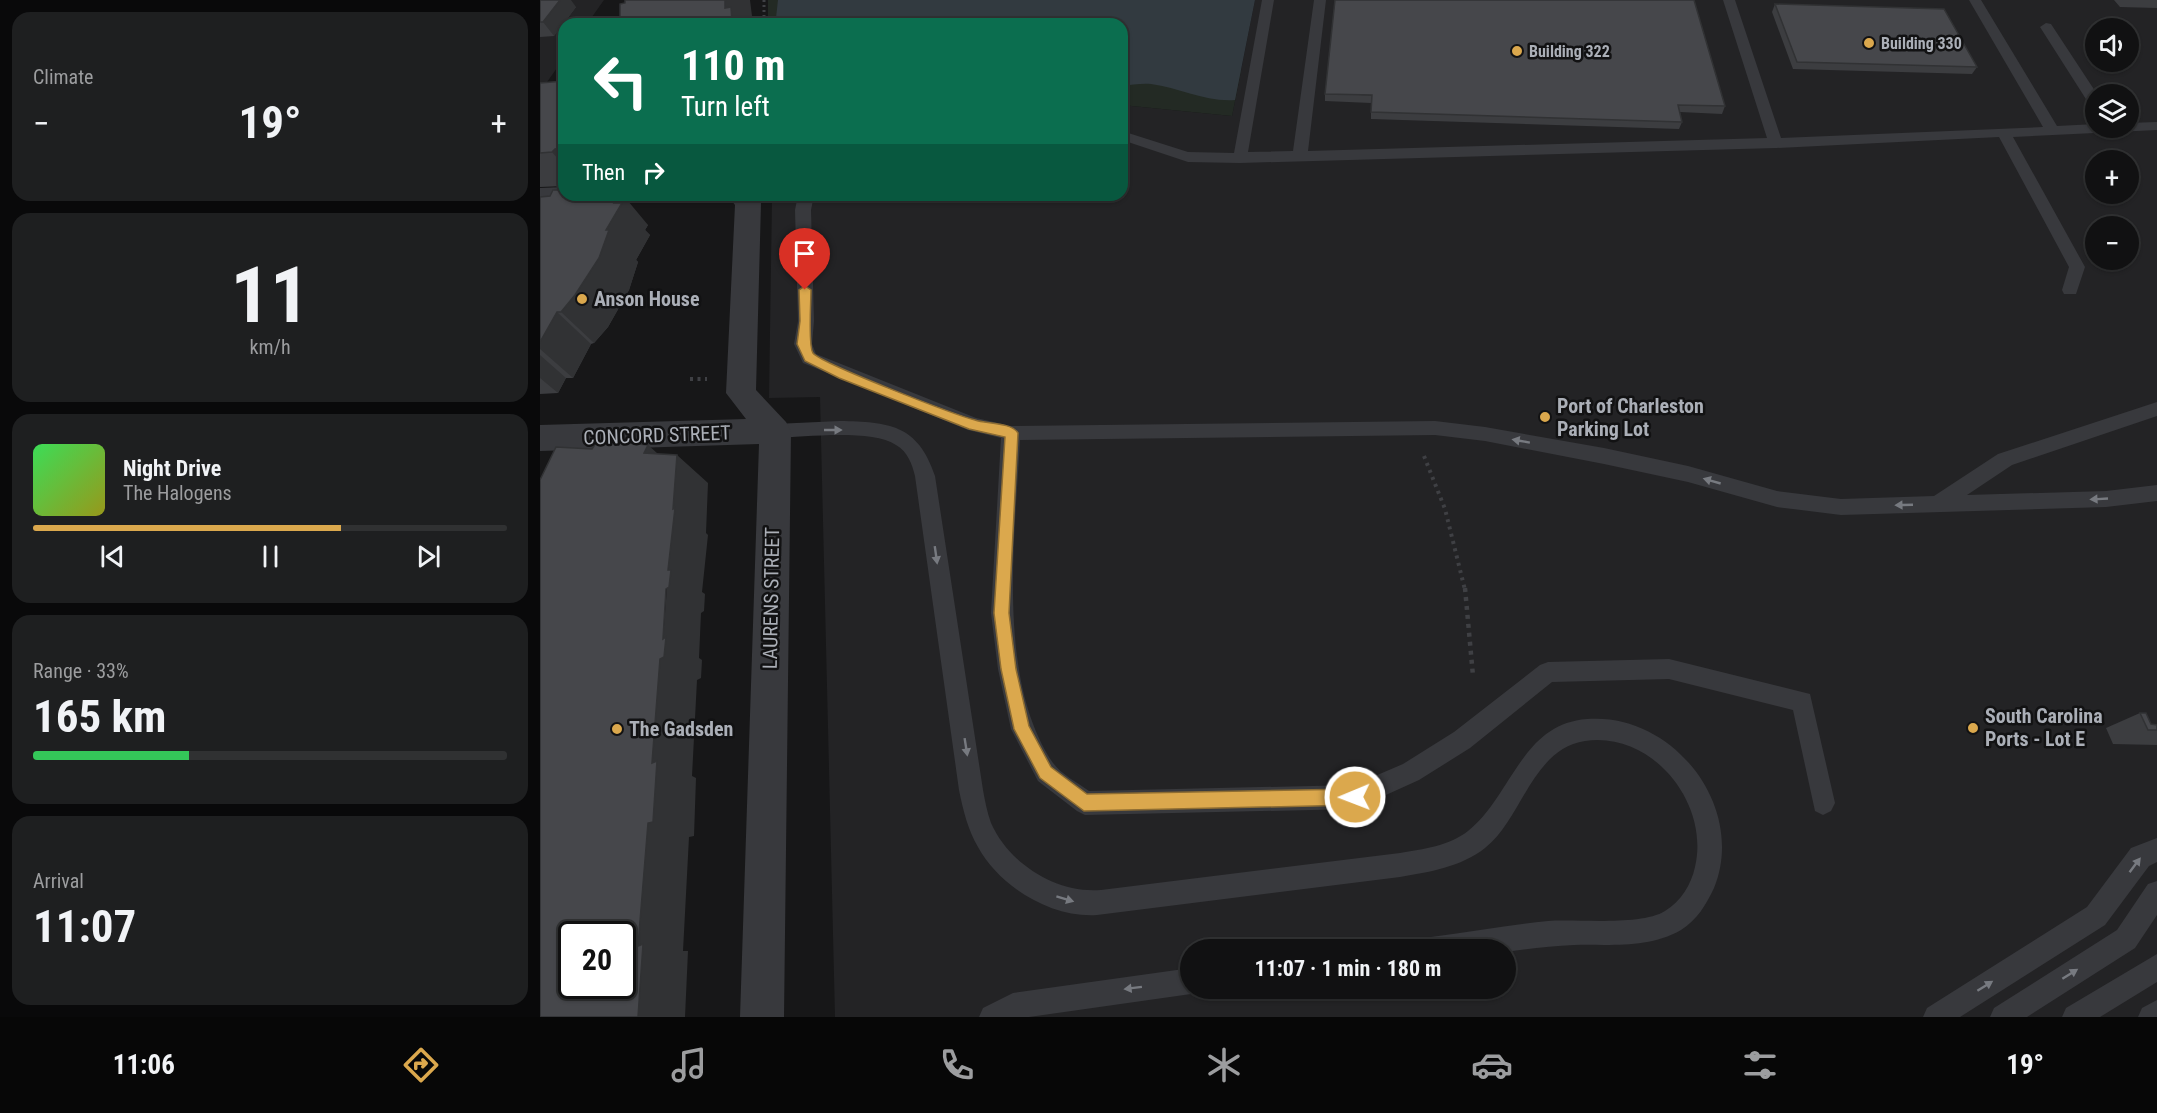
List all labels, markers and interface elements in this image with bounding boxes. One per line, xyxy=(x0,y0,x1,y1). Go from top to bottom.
map controls xyxy=(2085,18,2139,270)
button: sound xyxy=(2085,18,2139,72)
place label: Building 330 xyxy=(1881,34,1962,53)
marker: Building 330 xyxy=(1862,36,1876,50)
text: 110 m xyxy=(681,41,786,90)
icon: left xyxy=(582,42,660,120)
place label: Building 322 xyxy=(1529,42,1610,61)
marker: Building 322 xyxy=(1510,44,1524,58)
text: Climate xyxy=(33,65,93,89)
button: layers xyxy=(2085,84,2139,138)
text: Turn left xyxy=(681,91,770,123)
text: 19° xyxy=(239,96,302,149)
text: − xyxy=(33,104,50,143)
text: + xyxy=(491,104,507,143)
button: + xyxy=(2085,150,2139,204)
icon: right xyxy=(637,156,670,189)
text: Then xyxy=(582,160,625,185)
button: − xyxy=(2085,216,2139,270)
pin xyxy=(779,228,830,290)
icon: arrive xyxy=(788,237,821,270)
text: 11 xyxy=(231,250,309,341)
place label: Anson House xyxy=(594,287,700,311)
marker: Anson House xyxy=(575,292,589,306)
text: km/h xyxy=(249,335,291,359)
place label: Port of Charleston Parking Lot xyxy=(1557,394,1704,441)
marker: Port of Charleston Parking Lot xyxy=(1538,410,1552,424)
street label: CONCORD STREET xyxy=(583,420,731,450)
one-way arrow xyxy=(824,425,843,435)
one-way arrow xyxy=(1512,436,1531,445)
text: Night Drive xyxy=(123,456,221,481)
one-way arrow xyxy=(1703,476,1721,485)
text: The Halogens xyxy=(123,481,232,505)
one-way arrow xyxy=(2089,495,2108,504)
one-way arrow xyxy=(1895,500,1914,510)
street label: LAURENS STREET xyxy=(758,527,784,669)
icon: previous xyxy=(96,540,129,573)
icon: pause xyxy=(254,540,287,573)
icon: next xyxy=(412,540,445,573)
one-way arrow xyxy=(932,545,941,564)
text: Range · 33% xyxy=(33,659,129,683)
text: 165 km xyxy=(33,690,166,743)
place label: South Carolina Ports - Lot E xyxy=(1985,704,2103,751)
place label: The Gadsden xyxy=(629,717,733,741)
marker: South Carolina Ports - Lot E xyxy=(1966,721,1980,735)
marker: The Gadsden xyxy=(610,722,624,736)
one-way arrow xyxy=(961,738,970,757)
position arrow xyxy=(1323,765,1387,829)
one-way arrow xyxy=(2129,857,2141,873)
text: Arrival xyxy=(33,869,84,893)
one-way arrow xyxy=(1056,895,1074,904)
text: 11:07 xyxy=(33,900,136,953)
speed limit sign: 20 xyxy=(558,921,636,999)
text: 11:07 · 1 min · 180 m xyxy=(1255,956,1441,981)
one-way arrow xyxy=(2062,969,2078,980)
one-way arrow xyxy=(1977,980,1994,991)
one-way arrow xyxy=(1123,984,1142,993)
icon: directions xyxy=(400,1044,442,1086)
icon: music xyxy=(668,1044,710,1086)
icon: phone xyxy=(936,1044,978,1086)
icon: climate xyxy=(1203,1044,1245,1086)
icon: car xyxy=(1471,1044,1513,1086)
icon: filters xyxy=(1739,1044,1781,1086)
text: 11:06 xyxy=(113,1049,175,1081)
text: 19° xyxy=(2006,1049,2044,1081)

